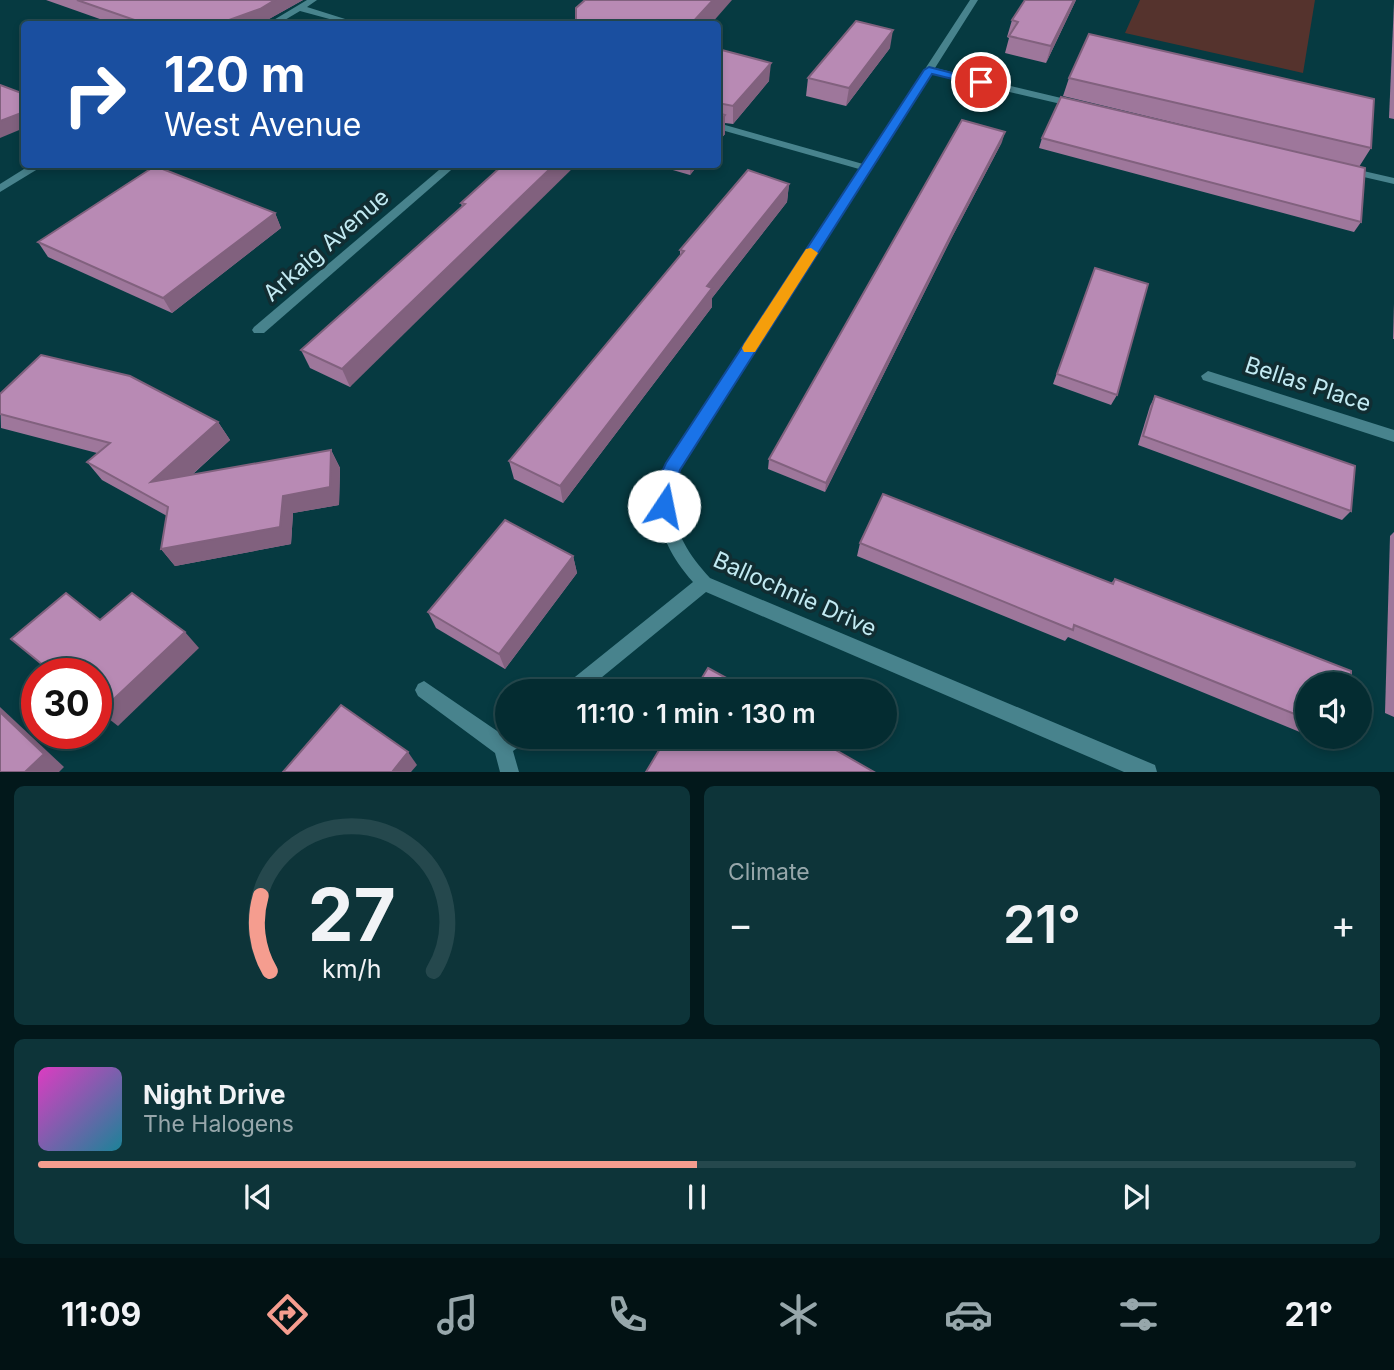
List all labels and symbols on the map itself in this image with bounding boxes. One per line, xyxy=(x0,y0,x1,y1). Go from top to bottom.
pin xyxy=(951,52,1011,112)
street label: Arkaig Avenue xyxy=(257,183,395,307)
street label: Bellas Place xyxy=(1241,350,1375,418)
position arrow xyxy=(627,469,701,543)
street label: Ballochnie Drive xyxy=(709,545,881,643)
speed limit sign: 30 xyxy=(21,658,112,749)

